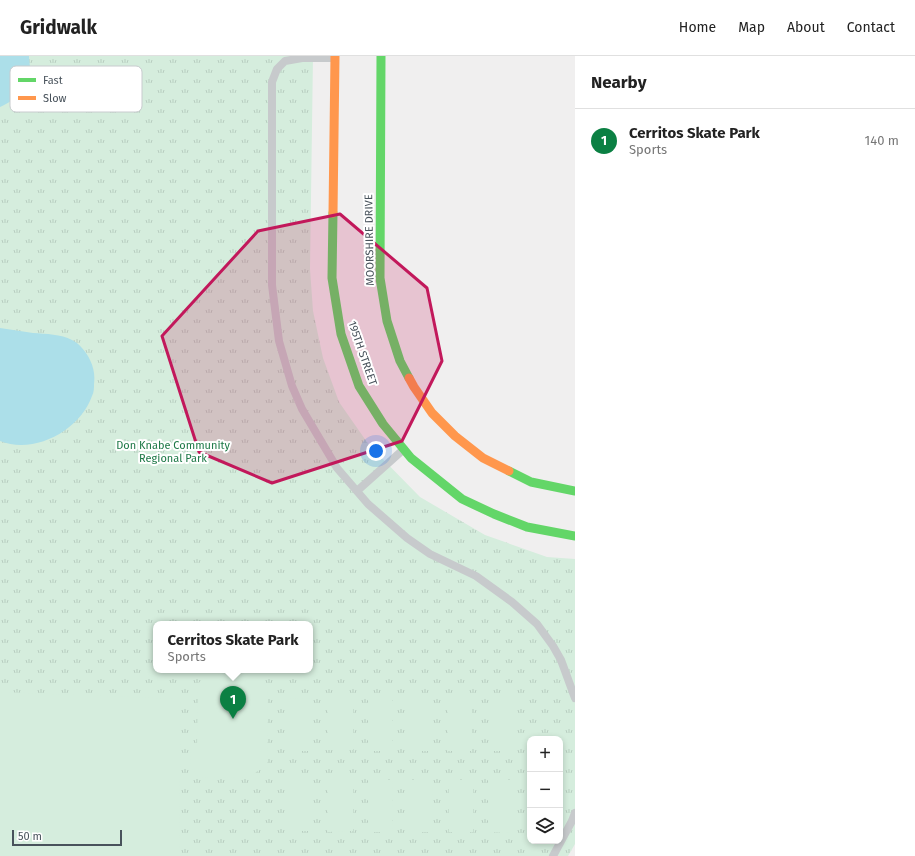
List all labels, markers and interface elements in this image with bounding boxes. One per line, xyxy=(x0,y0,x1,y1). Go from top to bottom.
text: Gridwalk xyxy=(20,16,97,39)
text: Home xyxy=(679,19,716,36)
text: Map xyxy=(738,19,765,36)
text: About xyxy=(787,19,825,36)
text: Contact xyxy=(847,19,895,36)
legend xyxy=(10,66,142,112)
text: Nearby xyxy=(591,72,646,93)
text: Fast xyxy=(43,74,63,87)
text: Slow xyxy=(43,92,67,105)
text: Cerritos Skate Park xyxy=(629,124,760,142)
text: 1 xyxy=(601,133,607,148)
text: 140 m xyxy=(865,133,899,148)
text: Sports xyxy=(629,142,667,157)
street label: MOORSHIRE DRIVE xyxy=(362,194,377,286)
street label: 195TH STREET xyxy=(345,319,380,387)
park label: Don Knabe Community Regional Park xyxy=(116,439,230,465)
your location xyxy=(366,441,386,461)
popup xyxy=(153,621,313,673)
text: Cerritos Skate Park xyxy=(168,631,298,649)
text: Sports xyxy=(168,649,206,664)
pin: 1 xyxy=(220,686,246,719)
map controls xyxy=(527,736,563,844)
button: + xyxy=(527,736,563,772)
button: − xyxy=(527,772,563,808)
button: layers xyxy=(527,808,563,844)
scale bar xyxy=(12,828,122,847)
text: 50 m xyxy=(18,830,42,843)

